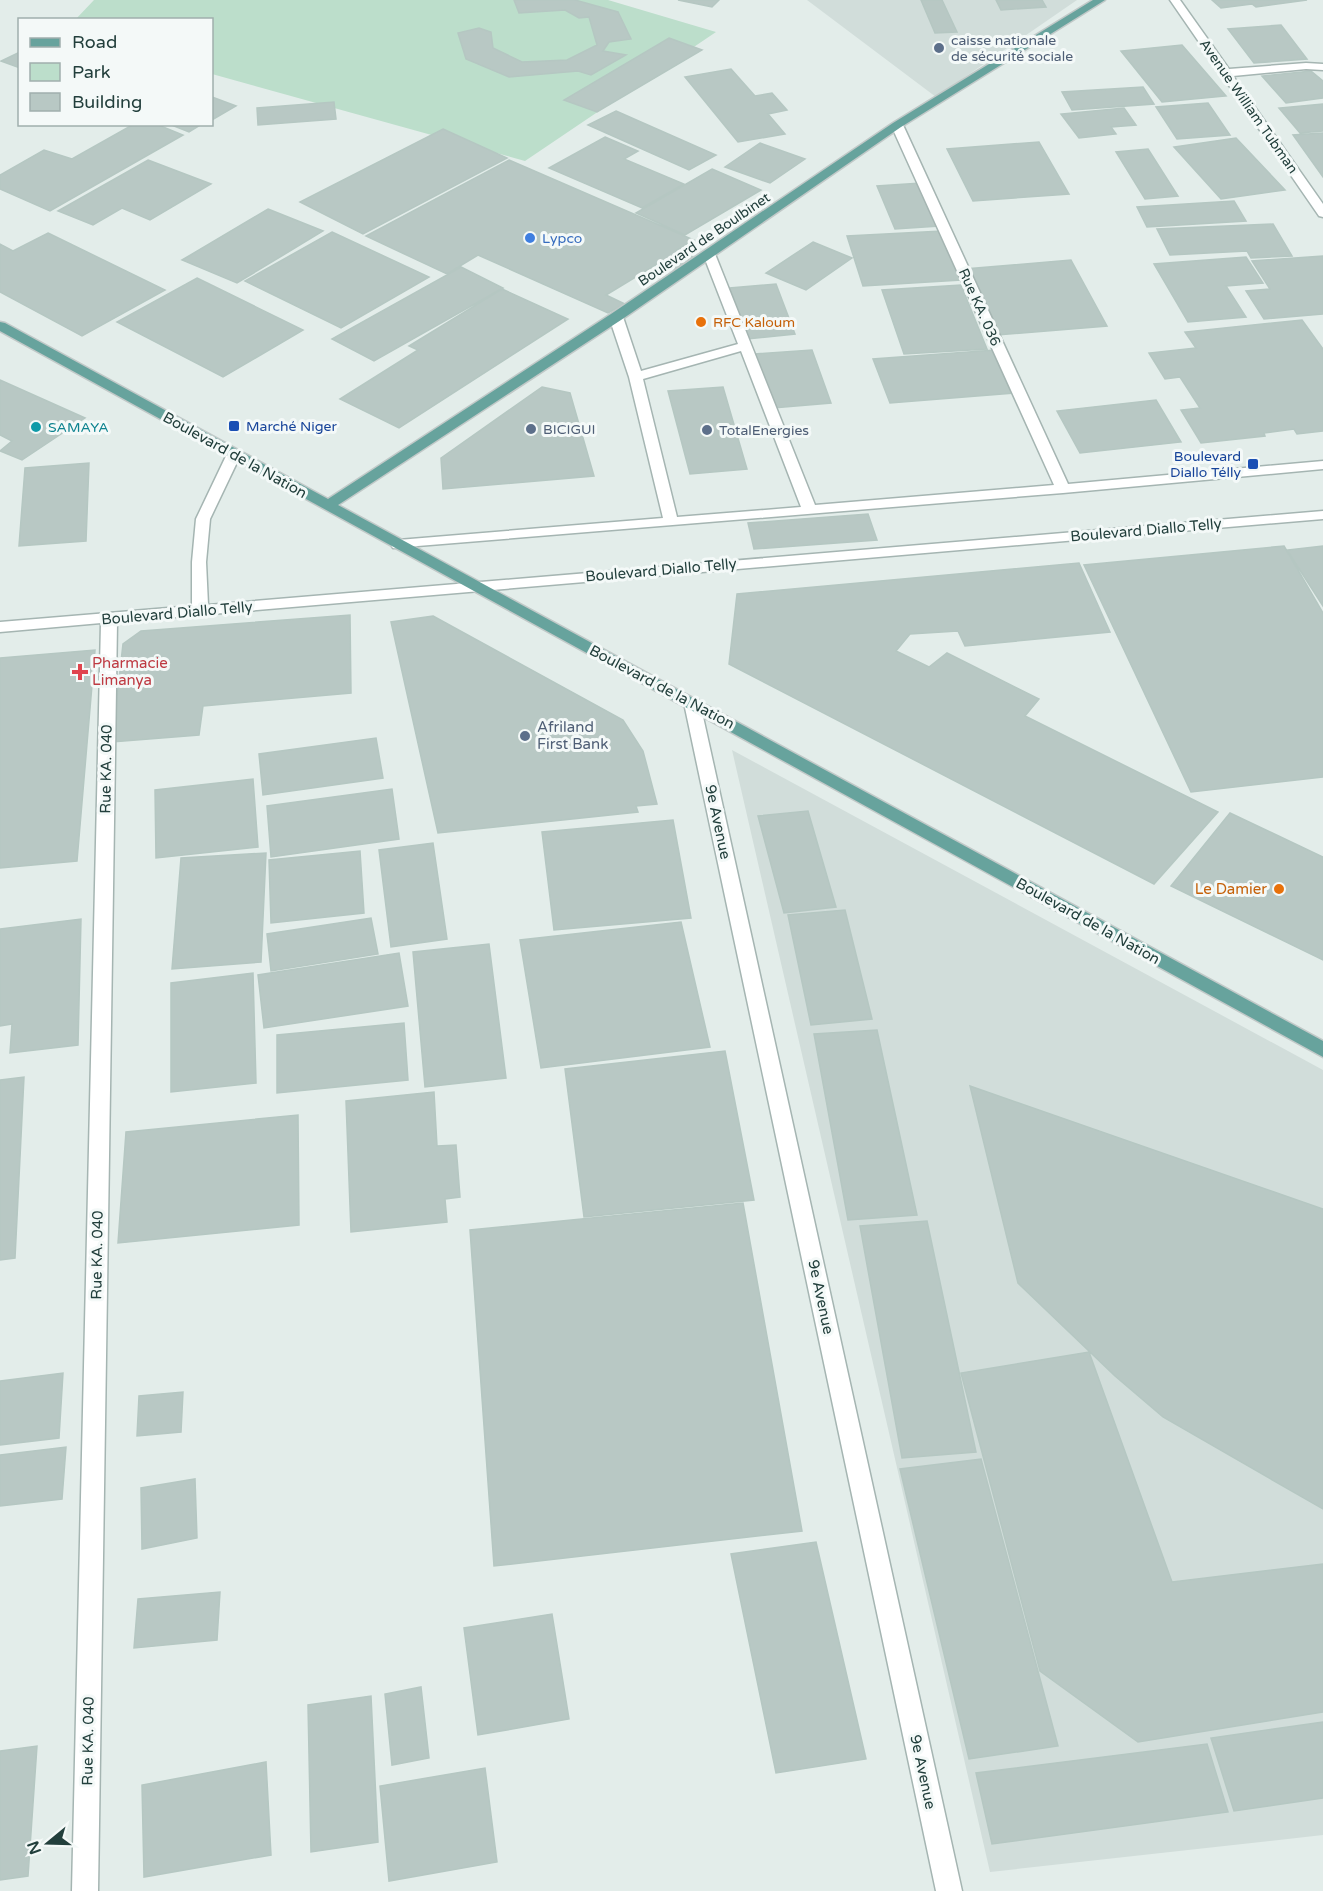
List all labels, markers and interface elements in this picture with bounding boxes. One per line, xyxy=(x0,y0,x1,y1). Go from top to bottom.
legend xyxy=(18,18,213,126)
text: Road xyxy=(72,31,117,53)
place label: caisse nationale de sécurité sociale xyxy=(951,32,1073,65)
street label: Avenue William Tubman xyxy=(1196,36,1302,177)
marker: caisse nationale de sécurité sociale xyxy=(932,41,946,55)
text: Park xyxy=(72,61,111,83)
text: Building xyxy=(72,91,142,113)
street label: Boulevard de Boulbinet xyxy=(635,189,774,290)
place label: Lypco xyxy=(542,230,582,247)
marker: Lypco xyxy=(523,231,537,245)
street label: Rue KA. 036 xyxy=(955,266,1004,349)
place label: RFC Kaloum xyxy=(713,314,795,331)
marker: RFC Kaloum xyxy=(694,315,708,329)
street label: Boulevard de la Nation xyxy=(160,408,310,502)
place label: Marché Niger xyxy=(246,418,337,435)
place label: SAMAYA xyxy=(48,419,109,436)
marker: Marché Niger xyxy=(227,419,241,433)
marker: SAMAYA xyxy=(29,420,43,434)
place label: BICIGUI xyxy=(543,421,596,438)
marker: BICIGUI xyxy=(524,422,538,436)
place label: TotalEnergies xyxy=(719,422,809,439)
marker: TotalEnergies xyxy=(700,423,714,437)
place label: Boulevard Diallo Télly xyxy=(1170,448,1241,481)
marker: Boulevard Diallo Télly xyxy=(1246,457,1260,471)
street label: Boulevard Diallo Telly xyxy=(1070,514,1222,546)
street label: Boulevard Diallo Telly xyxy=(585,554,737,586)
street label: Boulevard Diallo Telly xyxy=(101,597,253,629)
street label: Boulevard de la Nation xyxy=(586,641,738,733)
place label: Pharmacie Limanya xyxy=(92,654,168,689)
marker: Pharmacie Limanya xyxy=(73,665,87,679)
place label: Afriland First Bank xyxy=(537,718,608,753)
street label: Rue KA. 040 xyxy=(96,724,116,814)
marker: Afriland First Bank xyxy=(518,729,532,743)
street label: 9e Avenue xyxy=(701,783,735,861)
street label: Boulevard de la Nation xyxy=(1013,874,1163,968)
place label: Le Damier xyxy=(1195,880,1267,898)
marker: Le Damier xyxy=(1272,882,1286,896)
street label: Rue KA. 040 xyxy=(87,1210,107,1300)
street label: 9e Avenue xyxy=(804,1258,838,1336)
street label: Rue KA. 040 xyxy=(78,1696,98,1786)
street label: 9e Avenue xyxy=(906,1733,940,1811)
north arrow xyxy=(18,1813,78,1873)
text: N xyxy=(23,1838,46,1857)

